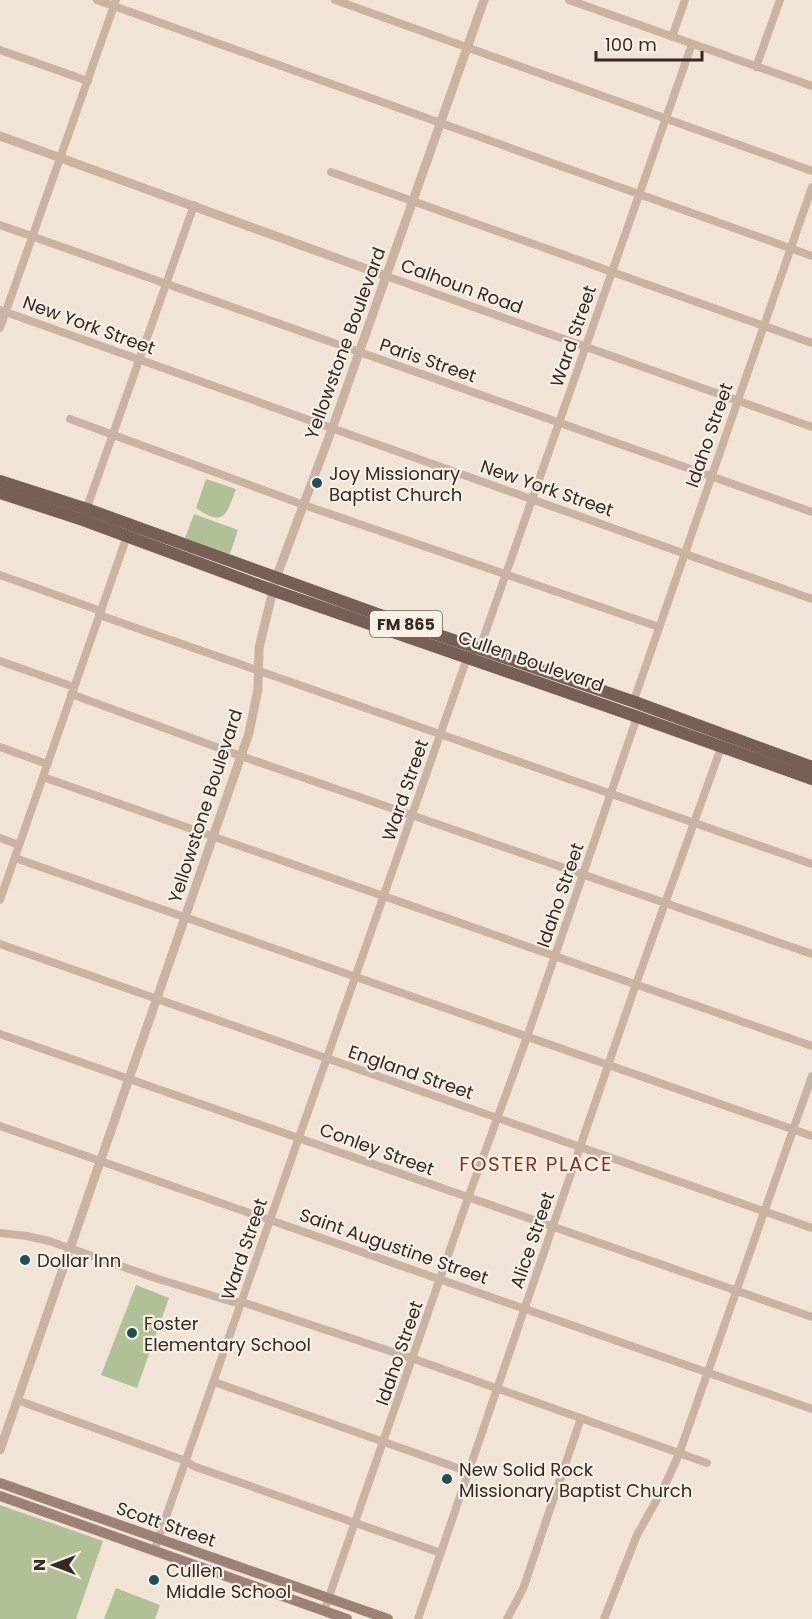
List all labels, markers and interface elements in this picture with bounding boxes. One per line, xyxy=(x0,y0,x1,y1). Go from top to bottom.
scale bar xyxy=(596,24,702,62)
text: 100 m xyxy=(605,32,657,57)
street label: Yellowstone Boulevard xyxy=(299,244,391,442)
street label: Calhoun Road xyxy=(397,252,527,320)
street label: Ward Street xyxy=(544,282,602,390)
street label: New York Street xyxy=(19,289,159,361)
street label: Paris Street xyxy=(376,332,480,388)
street label: Idaho Street xyxy=(679,379,739,491)
street label: New York Street xyxy=(477,454,617,522)
place label: Joy Missionary Baptist Church xyxy=(329,461,462,507)
marker: Joy Missionary Baptist Church xyxy=(310,476,324,490)
road number: FM 865 xyxy=(370,611,442,637)
street label: Cullen Boulevard xyxy=(455,624,607,698)
street label: Yellowstone Boulevard xyxy=(162,706,248,906)
street label: Ward Street xyxy=(376,736,434,844)
street label: Idaho Street xyxy=(530,839,590,951)
street label: England Street xyxy=(345,1039,477,1105)
street label: Conley Street xyxy=(316,1117,438,1181)
district label: FOSTER PLACE xyxy=(459,1150,613,1178)
street label: Alice Street xyxy=(504,1188,560,1292)
street label: Ward Street xyxy=(215,1195,273,1303)
street label: Saint Augustine Street xyxy=(296,1202,492,1290)
place label: Dollar Inn xyxy=(37,1248,121,1273)
marker: Dollar Inn xyxy=(18,1253,32,1267)
street label: Idaho Street xyxy=(369,1297,429,1409)
place label: Foster Elementary School xyxy=(144,1311,311,1357)
marker: Foster Elementary School xyxy=(125,1326,139,1340)
place label: New Solid Rock Missionary Baptist Church xyxy=(459,1457,692,1503)
marker: New Solid Rock Missionary Baptist Church xyxy=(440,1472,454,1486)
street label: Scott Street xyxy=(113,1495,219,1553)
north arrow xyxy=(24,1535,84,1595)
place label: Cullen Middle School xyxy=(166,1558,291,1604)
text: N xyxy=(28,1559,51,1571)
marker: Cullen Middle School xyxy=(147,1573,161,1587)

